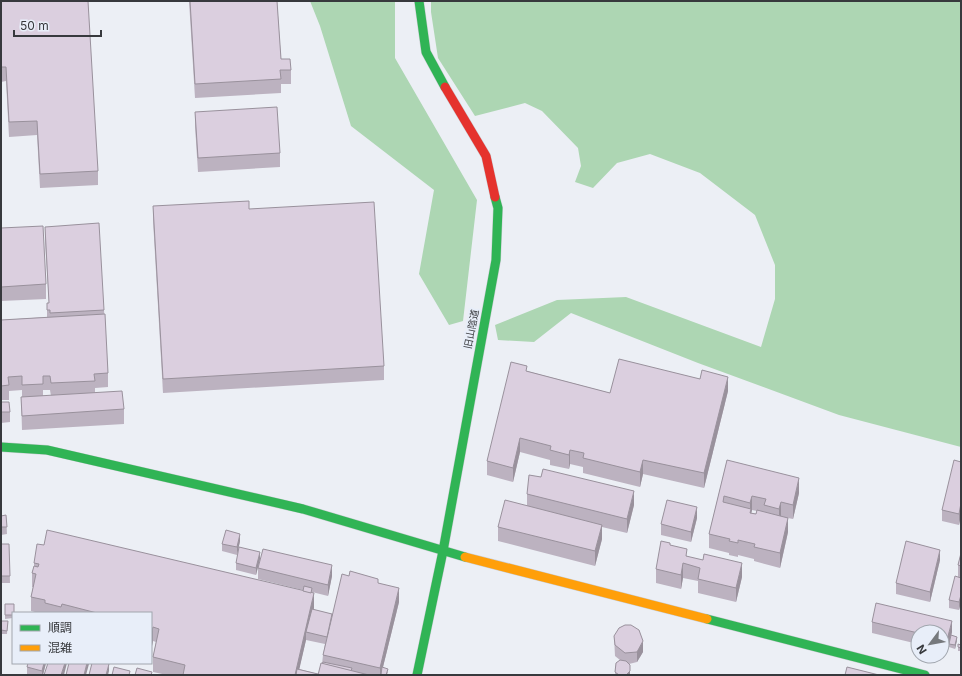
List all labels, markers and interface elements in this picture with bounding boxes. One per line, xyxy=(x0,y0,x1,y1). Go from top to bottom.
scale bar xyxy=(14,12,101,38)
text: 50 m xyxy=(20,18,49,33)
street label: 旧山陰道 xyxy=(461,308,481,350)
legend xyxy=(12,612,152,664)
text: 順調 xyxy=(48,620,72,635)
north arrow xyxy=(910,624,950,664)
text: 混雑 xyxy=(48,640,72,655)
text: N xyxy=(913,642,930,657)

